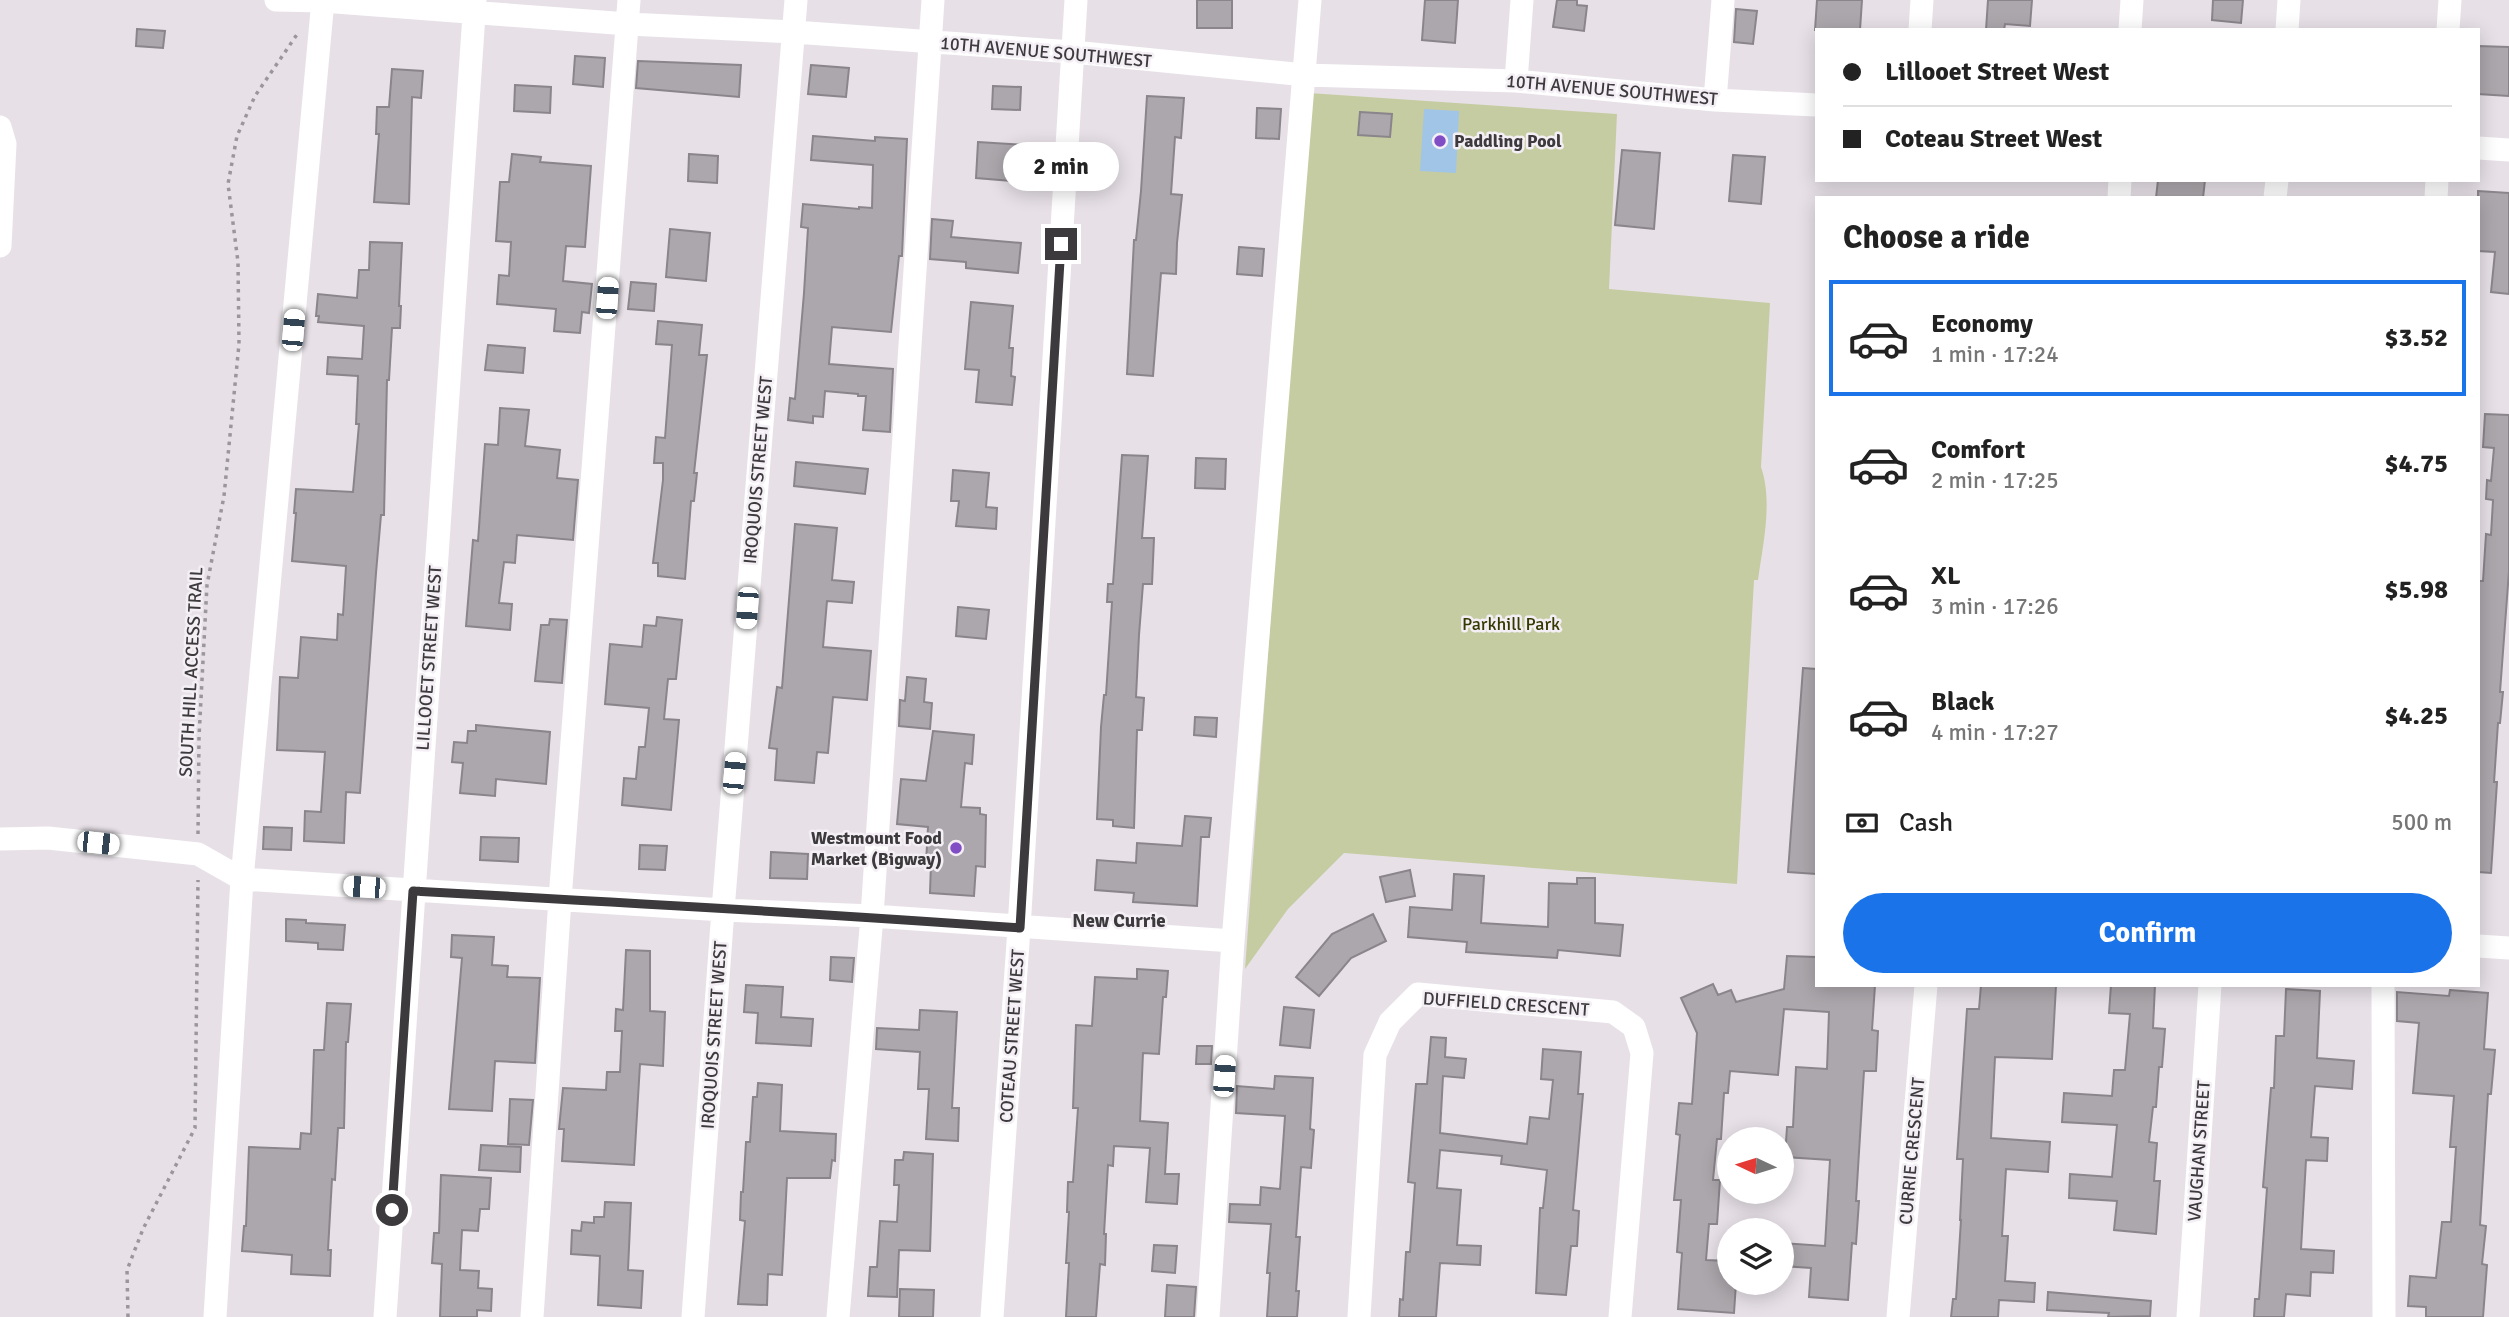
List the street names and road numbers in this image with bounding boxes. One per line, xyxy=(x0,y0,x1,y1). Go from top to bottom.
street label: 10TH AVENUE SOUTHWEST xyxy=(939,32,1153,72)
street label: 10TH AVENUE SOUTHWEST xyxy=(1505,70,1719,110)
street label: IROQUOIS STREET WEST xyxy=(739,375,777,565)
street label: LILLOOET STREET WEST xyxy=(412,565,446,751)
street label: SOUTH HILL ACCESS TRAIL xyxy=(175,566,207,778)
street label: IROQUOIS STREET WEST xyxy=(696,940,732,1130)
street label: COTEAU STREET WEST xyxy=(995,948,1029,1124)
street label: DUFFIELD CRESCENT xyxy=(1422,987,1590,1021)
street label: CURRIE CRESCENT xyxy=(1895,1076,1929,1226)
street label: VAUGHAN STREET xyxy=(2183,1080,2215,1222)

